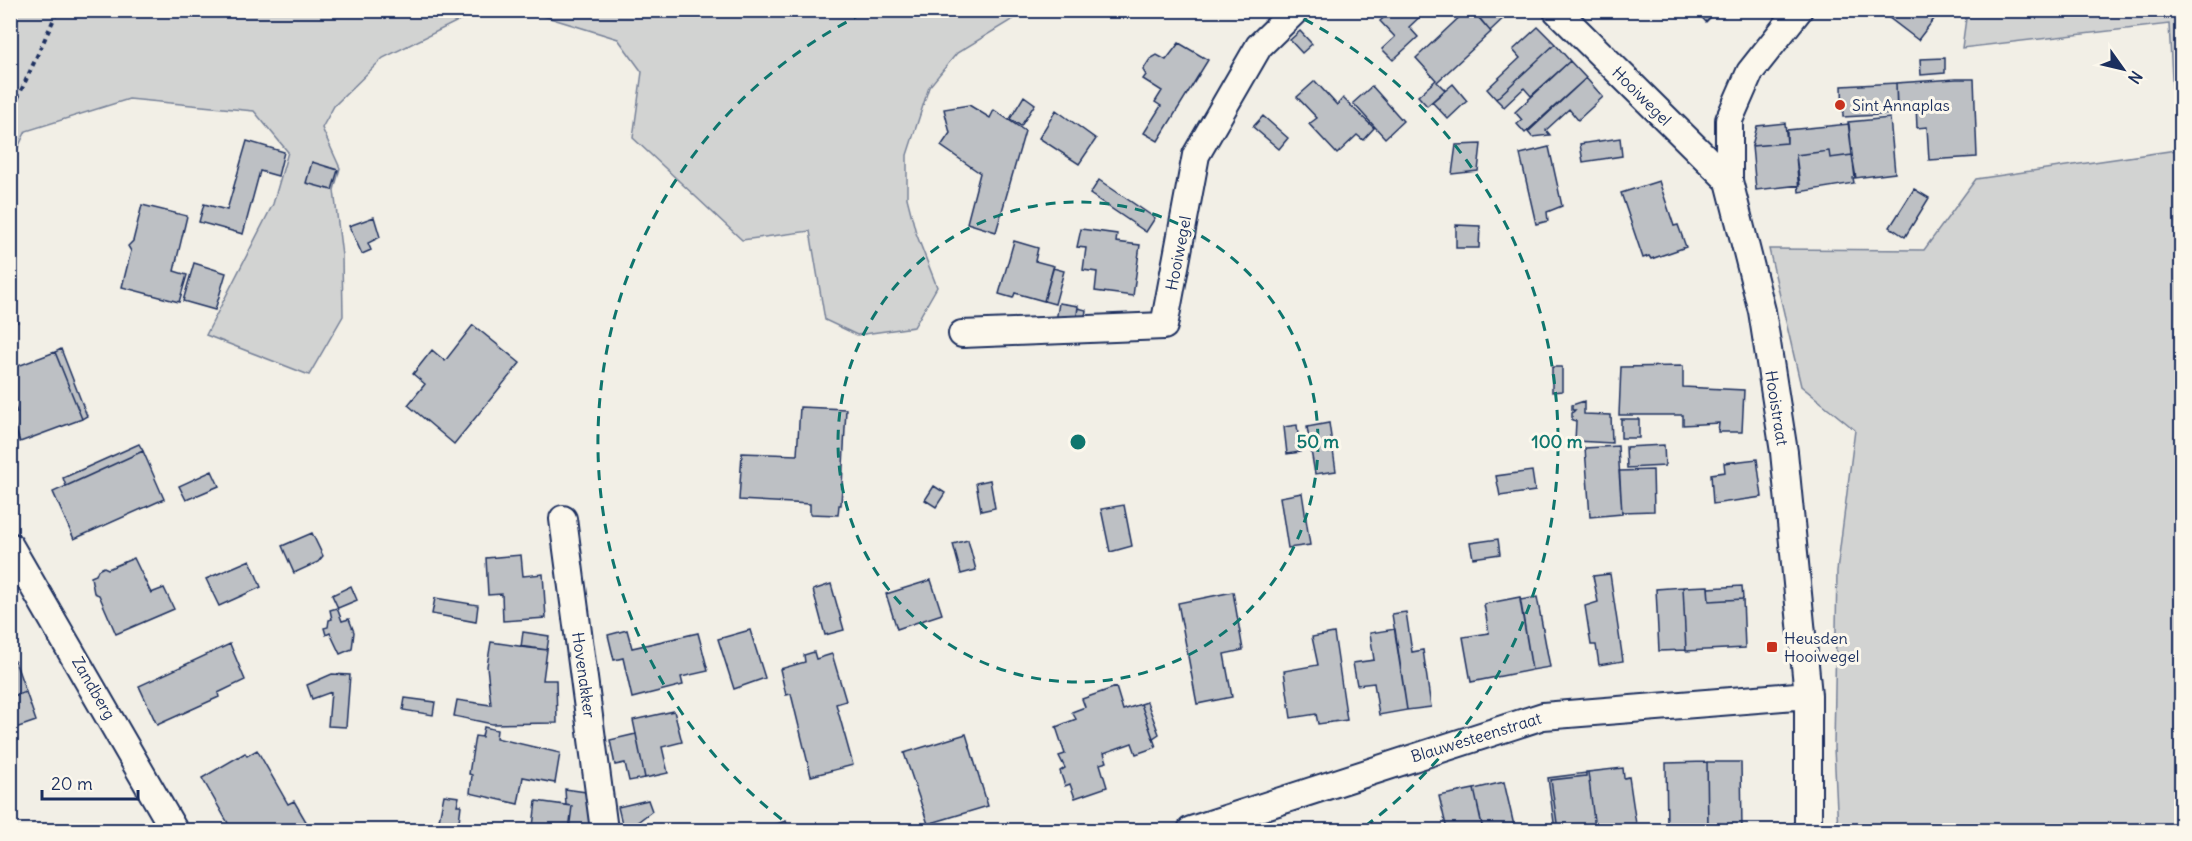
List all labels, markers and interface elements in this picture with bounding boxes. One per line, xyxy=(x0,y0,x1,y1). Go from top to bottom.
north arrow xyxy=(2093,39,2153,99)
street label: Hooiwegel xyxy=(1608,62,1676,130)
text: N xyxy=(2124,67,2147,88)
place label: Sint Annaplas xyxy=(1852,95,1950,115)
marker: Sint Annaplas xyxy=(1833,98,1847,112)
street label: Hooiwegel xyxy=(1161,214,1195,292)
street label: Hooistraat xyxy=(1761,369,1793,448)
text: 50 m xyxy=(1297,430,1339,453)
text: 100 m xyxy=(1532,430,1583,453)
centre of rings xyxy=(1068,432,1088,452)
place label: Heusden Hooiwegel xyxy=(1784,628,1859,666)
street label: Hovenakker xyxy=(568,631,600,720)
marker: Heusden Hooiwegel xyxy=(1765,640,1779,654)
street label: Zandberg xyxy=(68,653,120,723)
street label: Blauwesteenstraat xyxy=(1408,707,1544,766)
scale bar xyxy=(42,763,138,801)
text: 20 m xyxy=(51,772,93,795)

